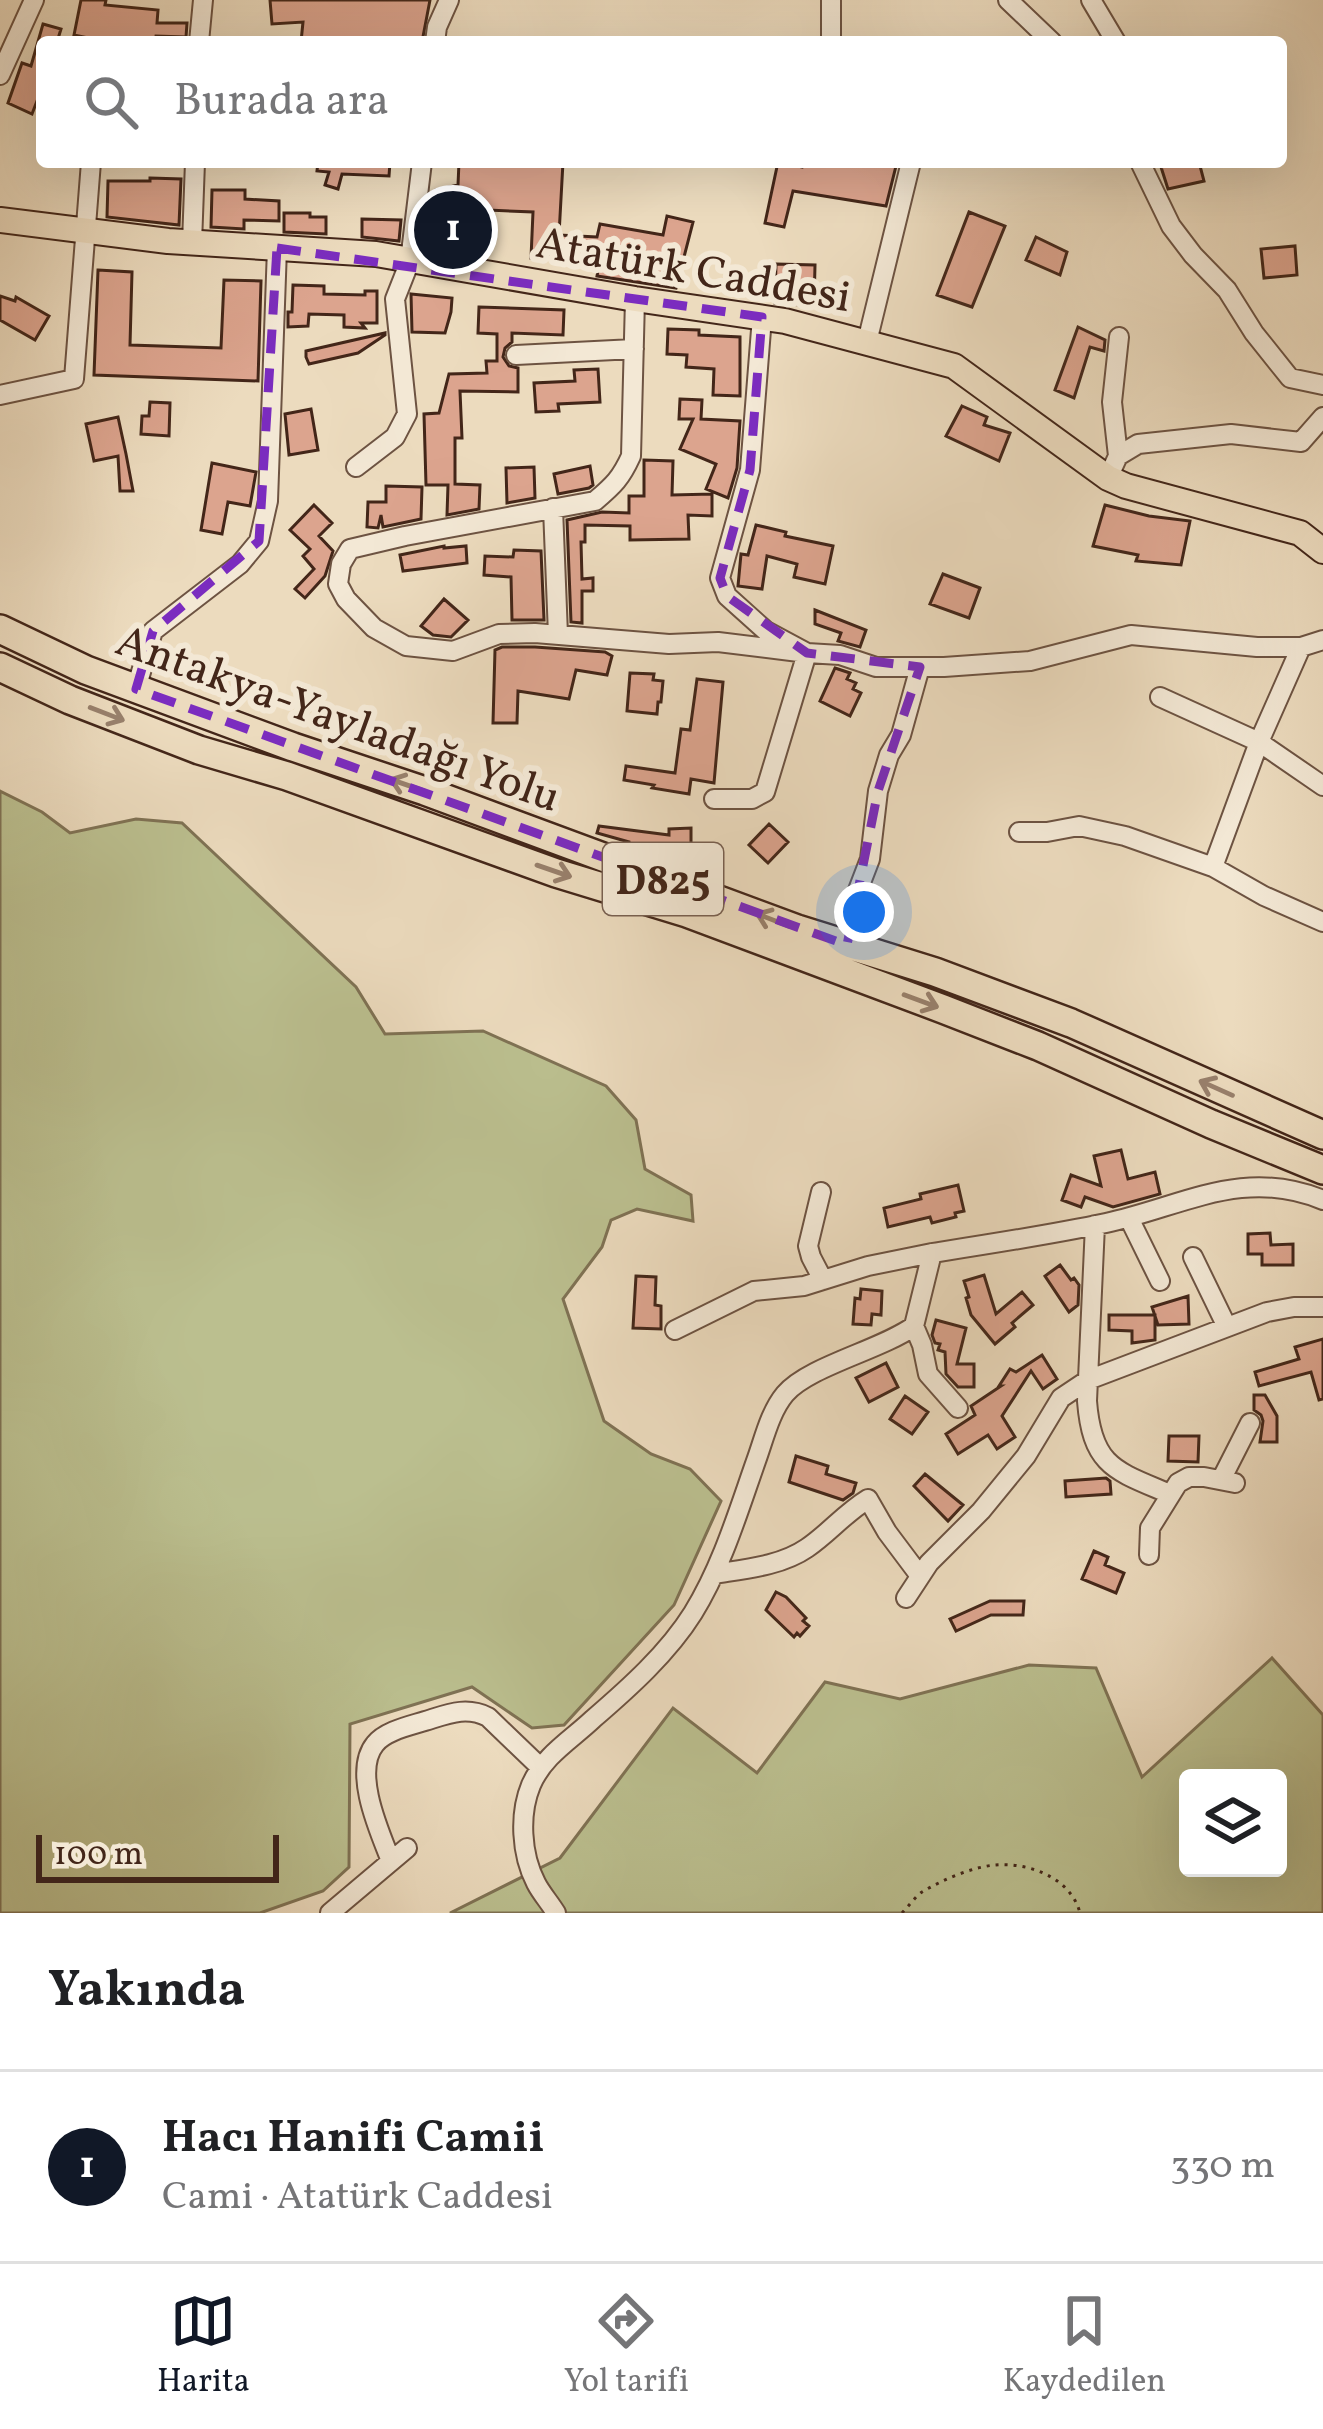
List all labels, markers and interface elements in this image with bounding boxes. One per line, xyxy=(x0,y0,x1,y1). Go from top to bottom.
search box xyxy=(36,36,1287,168)
icon: search xyxy=(78,69,144,135)
text: Burada ara xyxy=(174,71,389,134)
pin: 1 xyxy=(414,185,492,275)
street label: Atatürk Caddesi xyxy=(531,214,856,331)
street label: Antakya-Yayladağı Yolu xyxy=(107,611,568,831)
one-way arrow xyxy=(88,705,125,727)
one-way arrow xyxy=(389,773,427,795)
road number: D825 xyxy=(603,843,723,915)
one-way arrow xyxy=(534,862,572,884)
your location xyxy=(834,882,894,942)
one-way arrow xyxy=(756,907,793,929)
one-way arrow xyxy=(902,992,939,1014)
one-way arrow xyxy=(1199,1075,1235,1097)
map controls xyxy=(1179,1769,1287,1877)
button: layers xyxy=(1179,1769,1287,1877)
scale bar xyxy=(36,1829,279,1882)
text: 100 m xyxy=(54,1833,143,1879)
text: Yakında xyxy=(48,1956,245,2027)
text: Hacı Hanifi Camii xyxy=(162,2108,544,2171)
text: 1 xyxy=(79,2140,95,2194)
text: 330 m xyxy=(1170,2140,1275,2194)
text: Cami · Atatürk Caddesi xyxy=(162,2171,553,2225)
tab: Harita xyxy=(157,2288,250,2406)
tab: Yol tarifi xyxy=(564,2288,689,2406)
tab: Kaydedilen xyxy=(1003,2288,1166,2406)

